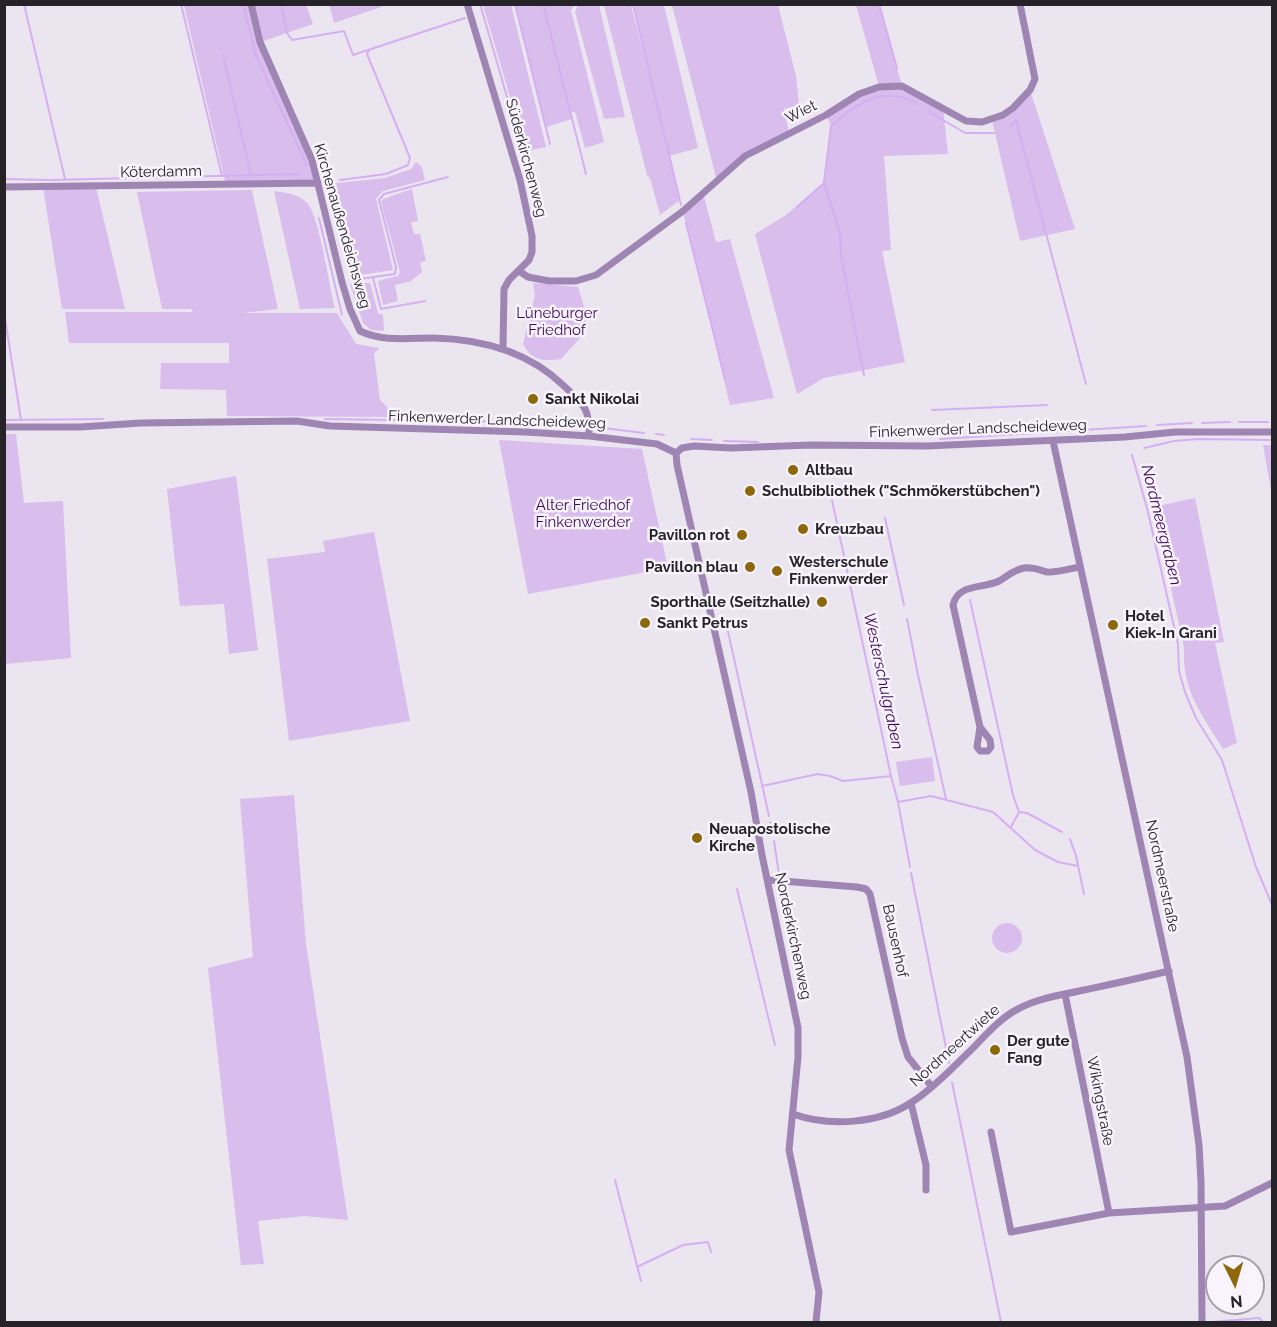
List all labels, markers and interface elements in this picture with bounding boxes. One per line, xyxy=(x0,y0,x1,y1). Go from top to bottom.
street label: Süderkirchenweg xyxy=(502,97,550,219)
street label: Wiet xyxy=(782,97,820,127)
street label: Kirchenaußendeichsweg xyxy=(310,141,374,311)
street label: Köterdamm xyxy=(120,162,202,182)
park label: Lüneburger Friedhof xyxy=(516,304,598,339)
place label: Sankt Nikolai xyxy=(545,390,639,408)
marker: Sankt Nikolai xyxy=(526,392,540,406)
street label: Finkenwerder Landscheideweg xyxy=(388,407,606,433)
street label: Finkenwerder Landscheideweg xyxy=(869,416,1087,442)
place label: Altbau xyxy=(805,461,853,479)
marker: Altbau xyxy=(786,463,800,477)
water label: Nordmeergraben xyxy=(1137,463,1185,587)
place label: Schulbibliothek ("Schmökerstübchen") xyxy=(762,482,1040,500)
marker: Schulbibliothek ("Schmökerstübchen") xyxy=(743,484,757,498)
park label: Alter Friedhof Finkenwerder xyxy=(536,496,630,531)
place label: Kreuzbau xyxy=(815,520,884,538)
marker: Kreuzbau xyxy=(796,522,810,536)
place label: Pavillon rot xyxy=(649,526,730,544)
marker: Pavillon rot xyxy=(735,528,749,542)
place label: Westerschule Finkenwerder xyxy=(789,553,888,588)
place label: Pavillon blau xyxy=(645,558,738,576)
marker: Pavillon blau xyxy=(743,560,757,574)
marker: Westerschule Finkenwerder xyxy=(770,564,784,578)
place label: Sporthalle (Seitzhalle) xyxy=(651,593,810,611)
marker: Sporthalle (Seitzhalle) xyxy=(815,595,829,609)
place label: Hotel Kiek-In Grani xyxy=(1125,607,1217,642)
water label: Westerschulgraben xyxy=(859,611,907,751)
place label: Sankt Petrus xyxy=(657,614,748,632)
marker: Sankt Petrus xyxy=(638,616,652,630)
marker: Hotel Kiek-In Grani xyxy=(1106,618,1120,632)
street label: Nordmeerstraße xyxy=(1141,818,1183,934)
place label: Neuapostolische Kirche xyxy=(709,820,830,855)
marker: Neuapostolische Kirche xyxy=(690,831,704,845)
street label: Norderkirchenweg xyxy=(771,871,815,1001)
street label: Bausenhof xyxy=(878,903,912,979)
street label: Nordmeertwiete xyxy=(906,1001,1004,1091)
place label: Der gute Fang xyxy=(1007,1032,1070,1067)
marker: Der gute Fang xyxy=(988,1043,1002,1057)
street label: Wikingstraße xyxy=(1082,1055,1118,1147)
north arrow xyxy=(1205,1255,1265,1315)
text: N xyxy=(1230,1291,1243,1311)

